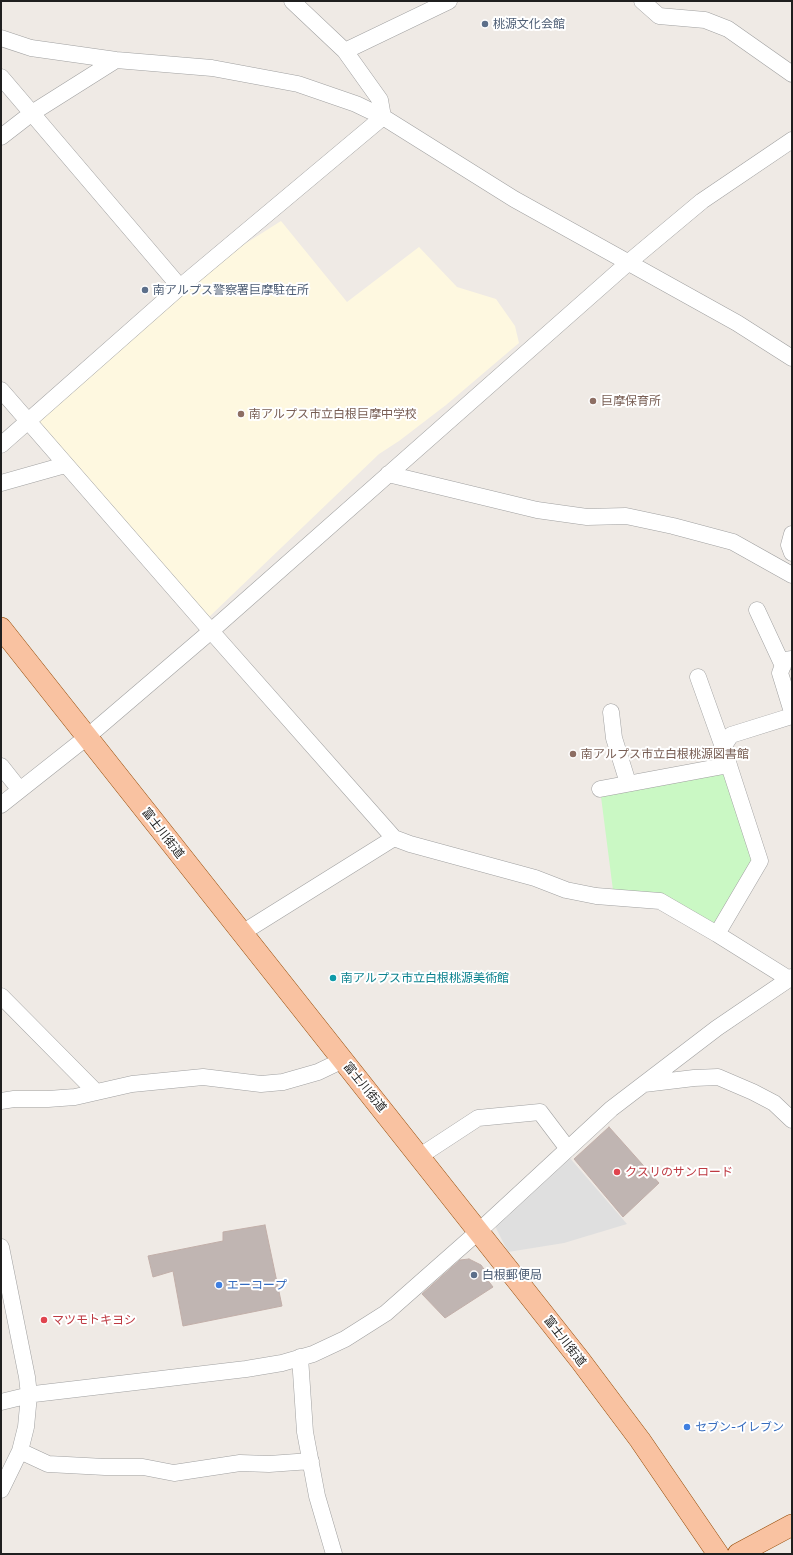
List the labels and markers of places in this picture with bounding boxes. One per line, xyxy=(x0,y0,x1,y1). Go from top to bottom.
place label: 桃源文化会館 xyxy=(493,17,565,31)
marker: 桃源文化会館 xyxy=(480,19,490,29)
place label: 南アルプス警察署巨摩駐在所 xyxy=(153,283,309,297)
marker: 南アルプス警察署巨摩駐在所 xyxy=(140,285,150,295)
place label: 巨摩保育所 xyxy=(601,394,661,408)
marker: 巨摩保育所 xyxy=(588,396,598,406)
place label: 南アルプス市立白根巨摩中学校 xyxy=(249,407,417,421)
marker: 南アルプス市立白根巨摩中学校 xyxy=(236,409,246,419)
place label: 南アルプス市立白根桃源図書館 xyxy=(581,747,749,761)
marker: 南アルプス市立白根桃源図書館 xyxy=(568,749,578,759)
place label: 南アルプス市立白根桃源美術館 xyxy=(341,971,509,985)
marker: 南アルプス市立白根桃源美術館 xyxy=(328,973,338,983)
place label: クスリのサンロード xyxy=(625,1165,733,1179)
marker: クスリのサンロード xyxy=(612,1167,622,1177)
place label: 白根郵便局 xyxy=(482,1268,542,1282)
marker: 白根郵便局 xyxy=(469,1270,479,1280)
place label: エーコープ xyxy=(227,1278,287,1292)
marker: エーコープ xyxy=(214,1280,224,1290)
place label: マツモトキヨシ xyxy=(52,1313,136,1327)
marker: マツモトキヨシ xyxy=(39,1315,49,1325)
place label: セブン-イレブン xyxy=(695,1420,784,1434)
marker: セブン-イレブン xyxy=(682,1422,692,1432)

